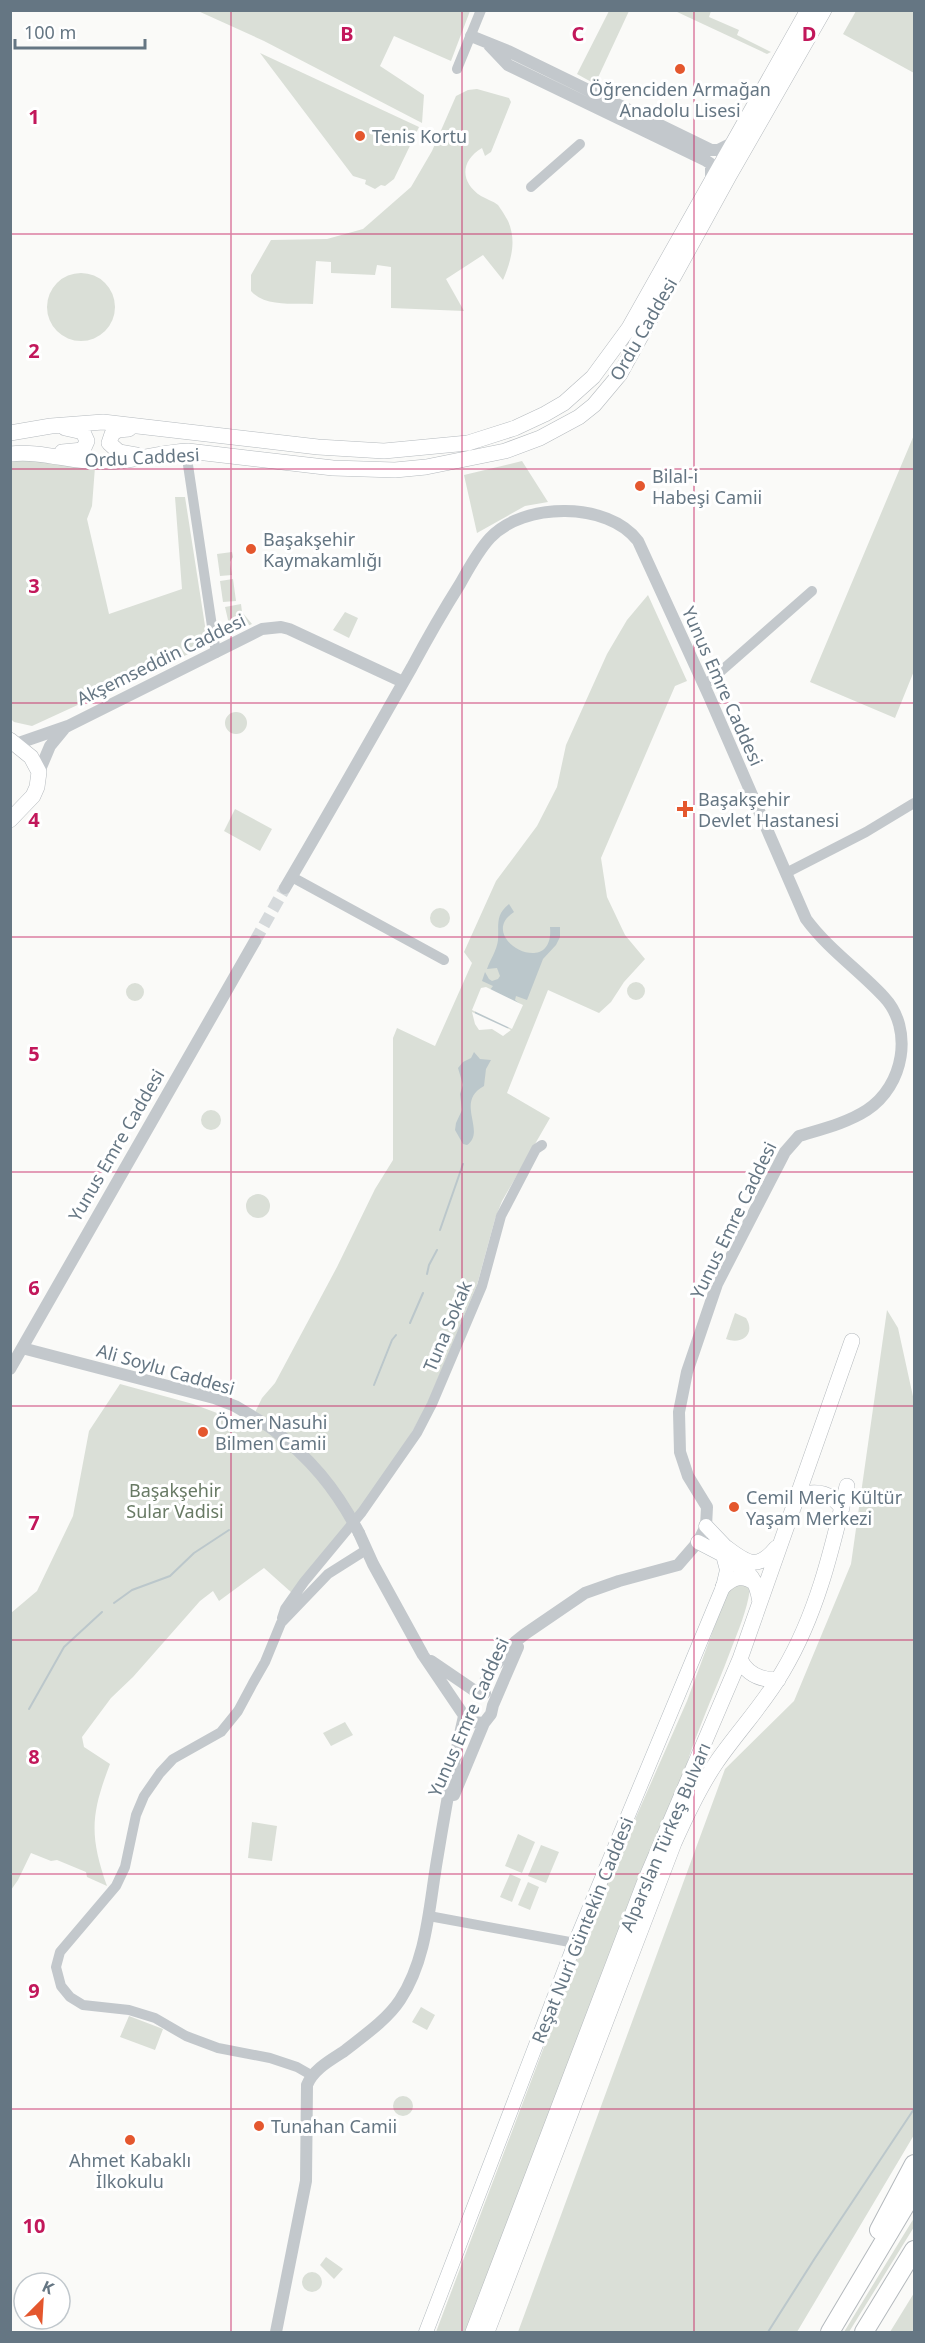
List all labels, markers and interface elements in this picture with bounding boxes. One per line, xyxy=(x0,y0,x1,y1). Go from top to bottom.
scale bar xyxy=(15,12,146,50)
text: 100 m xyxy=(24,20,76,44)
text: B xyxy=(340,20,354,47)
text: C xyxy=(572,20,585,47)
text: D xyxy=(802,20,816,47)
marker: Öğrenciden Armağan Anadolu Lisesi xyxy=(673,62,687,76)
place label: Öğrenciden Armağan Anadolu Lisesi xyxy=(589,77,771,122)
text: 1 xyxy=(28,103,40,130)
place label: Tenis Kortu xyxy=(372,124,467,148)
marker: Tenis Kortu xyxy=(353,129,367,143)
street label: Ordu Caddesi xyxy=(604,273,682,385)
text: 2 xyxy=(28,337,40,364)
street label: Ordu Caddesi xyxy=(84,442,200,472)
place label: Bilal-i Habeşi Camii xyxy=(652,464,762,509)
marker: Bilal-i Habeşi Camii xyxy=(633,479,647,493)
place label: Başakşehir Kaymakamlığı xyxy=(263,527,382,572)
marker: Başakşehir Kaymakamlığı xyxy=(244,542,258,556)
text: 3 xyxy=(28,572,40,599)
street label: Yunus Emre Caddesi xyxy=(677,603,769,769)
street label: Akşemseddin Caddesi xyxy=(73,608,249,710)
place label: Başakşehir Devlet Hastanesi xyxy=(698,787,839,832)
marker: Başakşehir Devlet Hastanesi xyxy=(676,800,694,818)
text: 4 xyxy=(28,806,40,833)
text: 5 xyxy=(28,1040,40,1067)
street label: Yunus Emre Caddesi xyxy=(63,1064,169,1226)
street label: Yunus Emre Caddesi xyxy=(684,1137,782,1303)
text: 6 xyxy=(28,1274,40,1301)
street label: Tuna Sokak xyxy=(417,1277,477,1375)
street label: Ali Soylu Caddesi xyxy=(94,1338,238,1400)
place label: Ömer Nasuhi Bilmen Camii xyxy=(215,1410,327,1455)
marker: Ömer Nasuhi Bilmen Camii xyxy=(196,1425,210,1439)
park label: Başakşehir Sular Vadisi xyxy=(126,1478,224,1523)
place label: Cemil Meriç Kültür Yaşam Merkezi xyxy=(746,1485,903,1530)
marker: Cemil Meriç Kültür Yaşam Merkezi xyxy=(727,1500,741,1514)
text: 7 xyxy=(28,1509,40,1536)
street label: Yunus Emre Caddesi xyxy=(422,1634,514,1800)
street label: Alparslan Türkeş Bulvarı xyxy=(614,1739,716,1935)
text: 8 xyxy=(28,1743,40,1770)
street label: Reşat Nuri Güntekin Caddesi xyxy=(526,1813,638,2047)
text: 9 xyxy=(28,1977,40,2004)
place label: Tunahan Camii xyxy=(271,2114,397,2138)
marker: Tunahan Camii xyxy=(252,2119,266,2133)
marker: Ahmet Kabaklı İlkokulu xyxy=(123,2133,137,2147)
place label: Ahmet Kabaklı İlkokulu xyxy=(69,2148,191,2193)
text: 10 xyxy=(23,2212,45,2239)
north arrow xyxy=(12,2271,72,2331)
text: K xyxy=(39,2275,58,2300)

